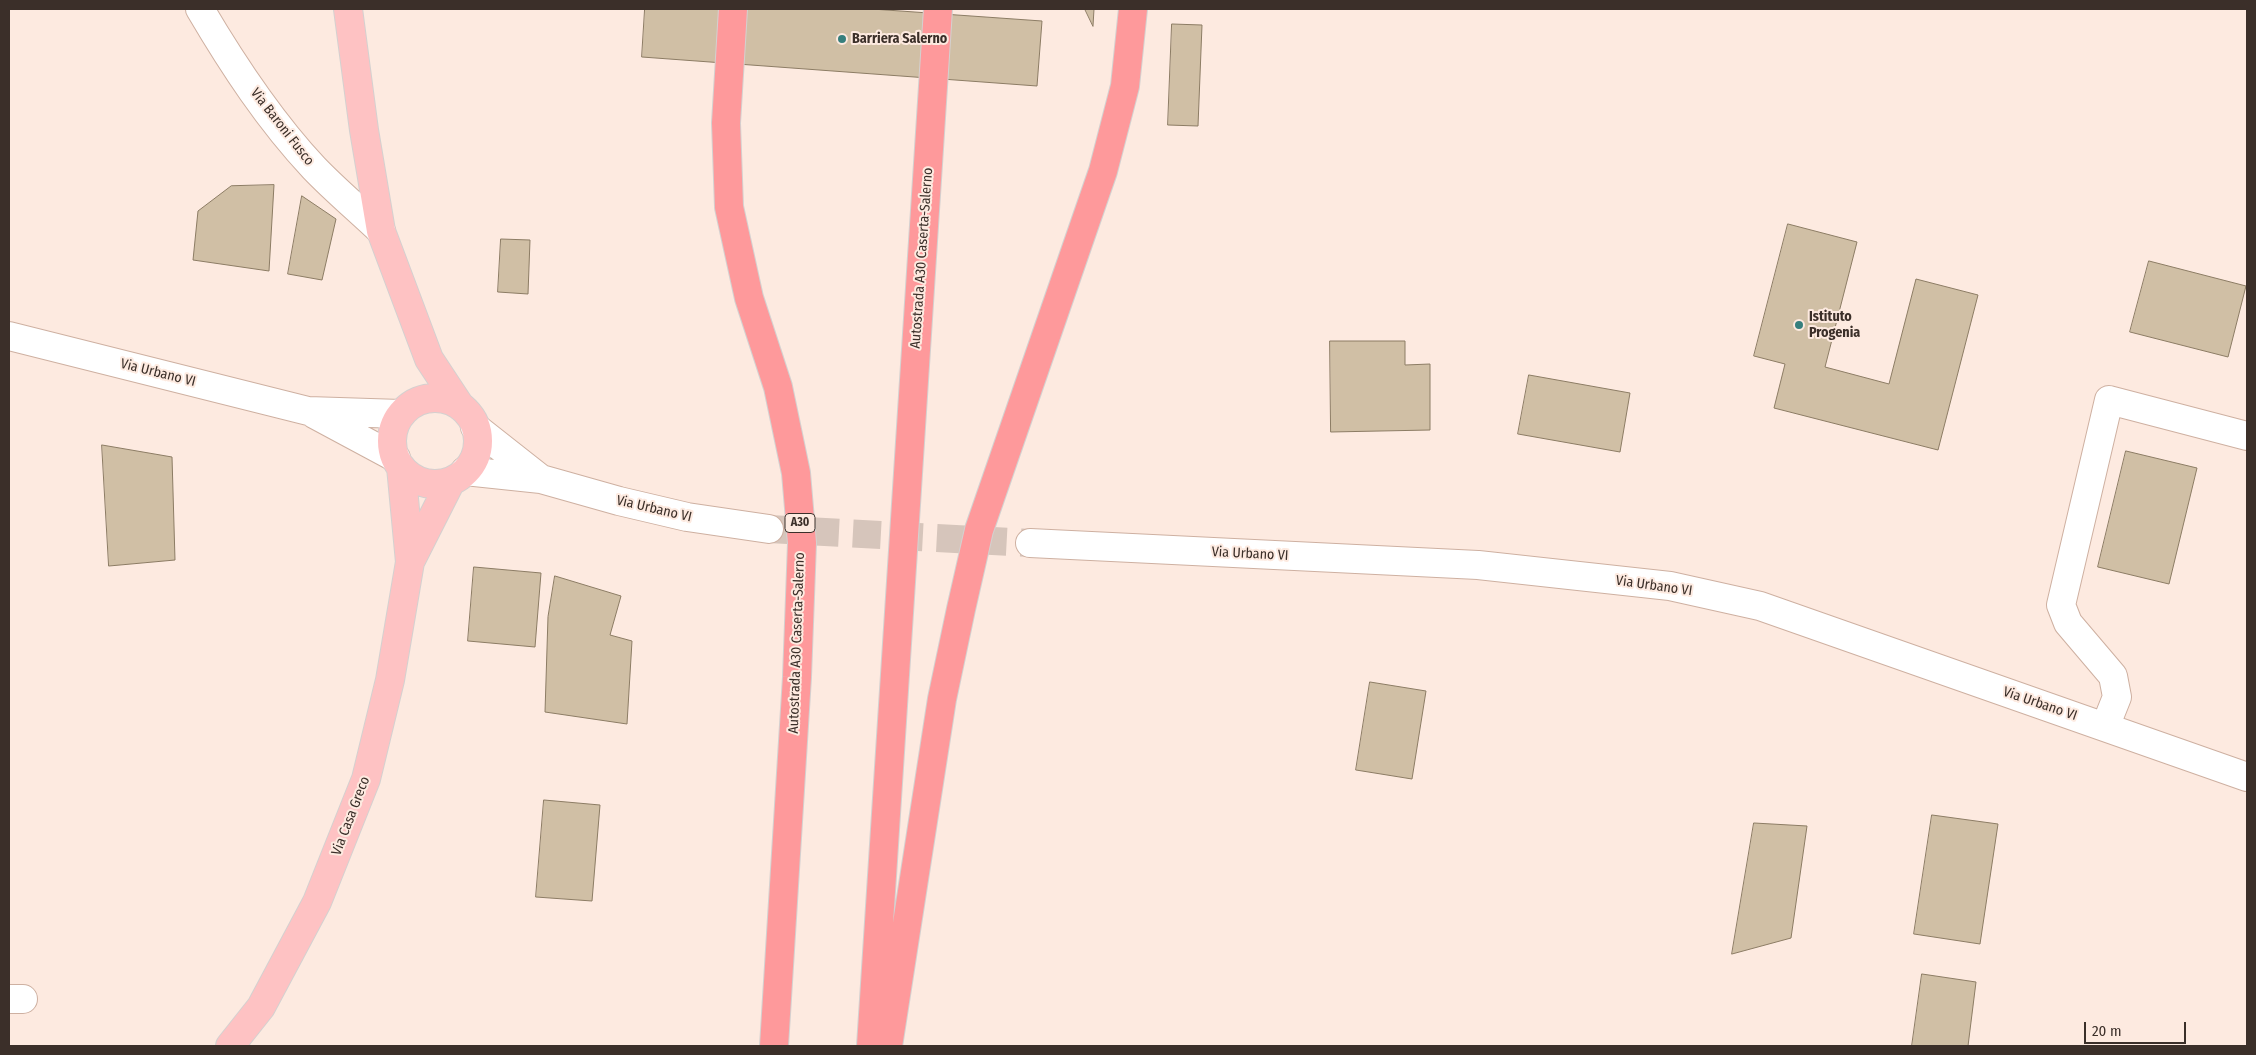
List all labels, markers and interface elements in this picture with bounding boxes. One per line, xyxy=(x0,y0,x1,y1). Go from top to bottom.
place label: Barriera Salerno xyxy=(852,31,947,47)
marker: Barriera Salerno xyxy=(836,33,848,45)
street label: Via Baroni Fusco xyxy=(247,85,317,169)
street label: Autostrada A30 Caserta-Salerno xyxy=(907,167,937,349)
place label: Istituto Progenia xyxy=(1809,309,1860,342)
marker: Istituto Progenia xyxy=(1793,319,1805,331)
street label: Via Urbano VI xyxy=(119,356,197,390)
street label: Via Urbano VI xyxy=(615,492,693,526)
road number: A30 xyxy=(785,514,815,532)
street label: Via Urbano VI xyxy=(1211,544,1289,564)
street label: Autostrada A30 Caserta-Salerno xyxy=(785,552,809,734)
street label: Via Urbano VI xyxy=(1615,572,1693,600)
street label: Via Urbano VI xyxy=(2001,684,2079,724)
street label: Via Casa Greco xyxy=(328,774,374,858)
scale bar xyxy=(2086,1012,2188,1044)
text: 20 m xyxy=(2092,1022,2122,1040)

